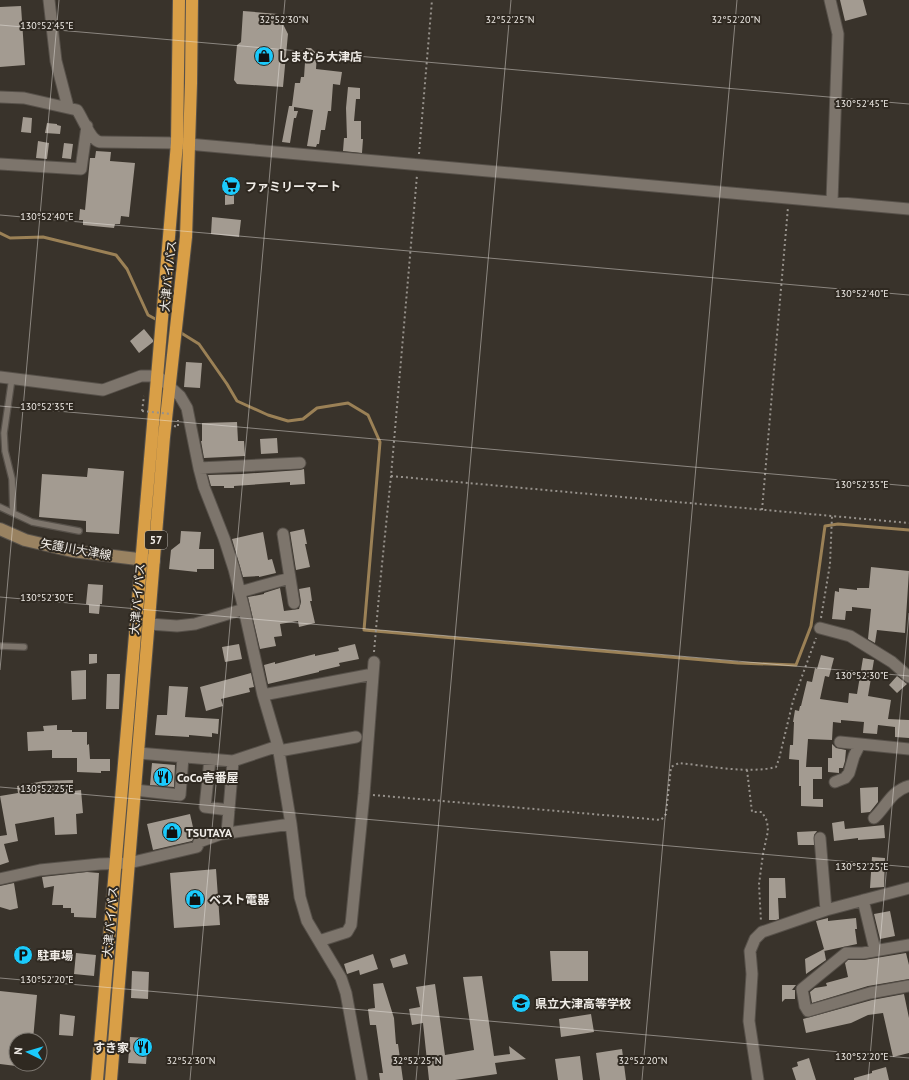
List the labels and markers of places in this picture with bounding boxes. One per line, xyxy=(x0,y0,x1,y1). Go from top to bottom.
shop icon: しまむら大津店 xyxy=(253,45,275,67)
place label: しまむら大津店 xyxy=(278,49,362,64)
supermarket icon: ファミリーマート xyxy=(220,175,242,197)
place label: ファミリーマート xyxy=(245,179,341,194)
restaurant icon: CoCo壱番屋 xyxy=(152,766,174,788)
place label: CoCo壱番屋 xyxy=(177,770,238,785)
shop icon: TSUTAYA xyxy=(161,821,183,843)
place label: TSUTAYA xyxy=(186,825,233,840)
shop icon: ベスト電器 xyxy=(184,888,206,910)
place label: ベスト電器 xyxy=(209,892,270,907)
parking icon: 駐車場 xyxy=(12,944,34,966)
place label: 駐車場 xyxy=(37,948,73,963)
school or university icon: 県立大津高等学校 xyxy=(510,992,532,1014)
place label: 県立大津高等学校 xyxy=(535,996,631,1011)
restaurant icon: すき家 xyxy=(132,1036,154,1058)
place label: すき家 xyxy=(93,1040,129,1055)

